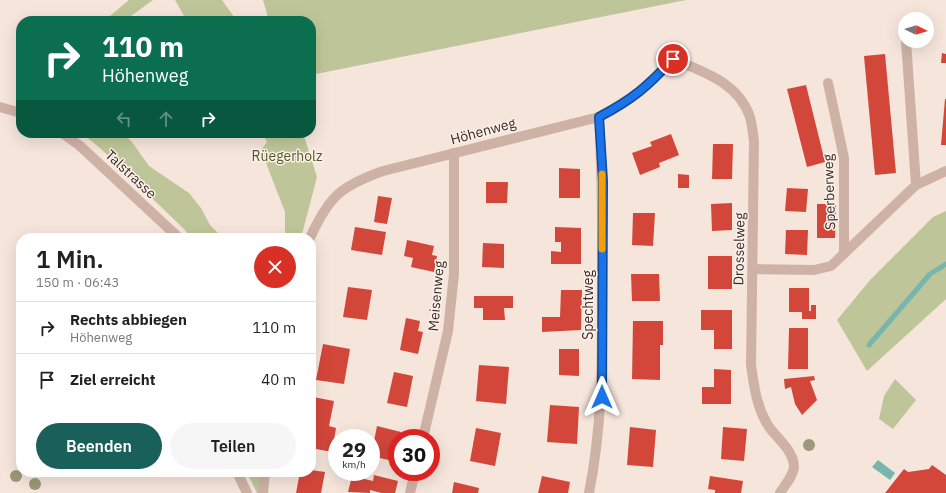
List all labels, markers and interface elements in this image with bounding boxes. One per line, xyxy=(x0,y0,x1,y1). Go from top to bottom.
north arrow xyxy=(898,12,934,48)
map controls xyxy=(898,12,934,48)
text: 110 m xyxy=(102,28,184,65)
icon: right xyxy=(36,32,88,84)
pin xyxy=(656,42,690,76)
icon: arrive xyxy=(662,48,684,70)
text: Höhenweg xyxy=(102,64,188,87)
icon: left xyxy=(113,108,135,130)
icon: ahead xyxy=(155,108,177,130)
icon: right xyxy=(197,108,219,130)
street label: Höhenweg xyxy=(448,113,518,148)
street label: Talstrasse xyxy=(102,146,161,203)
park label: Rüegerholz xyxy=(252,147,323,165)
street label: Sperberweg xyxy=(819,153,839,230)
street label: Drosselweg xyxy=(729,212,749,286)
text: 1 Min. xyxy=(36,243,104,275)
button: close xyxy=(254,246,296,288)
street label: Meisenweg xyxy=(424,259,448,332)
street label: Spechtweg xyxy=(579,270,597,340)
text: 150 m · 06:43 xyxy=(36,274,119,291)
text: Rechts abbiegen xyxy=(70,310,187,329)
icon: right xyxy=(36,317,58,339)
text: 110 m xyxy=(252,318,296,337)
text: Höhenweg xyxy=(70,329,132,346)
icon: arrive xyxy=(36,369,58,391)
text: Ziel erreicht xyxy=(70,370,156,389)
text: 40 m xyxy=(261,370,296,389)
position arrow xyxy=(581,376,623,418)
button: Beenden xyxy=(36,423,162,469)
button: Teilen xyxy=(170,423,296,469)
speed limit sign: 30 xyxy=(388,429,440,481)
text: 29 xyxy=(342,436,366,463)
text: km/h xyxy=(342,458,366,471)

